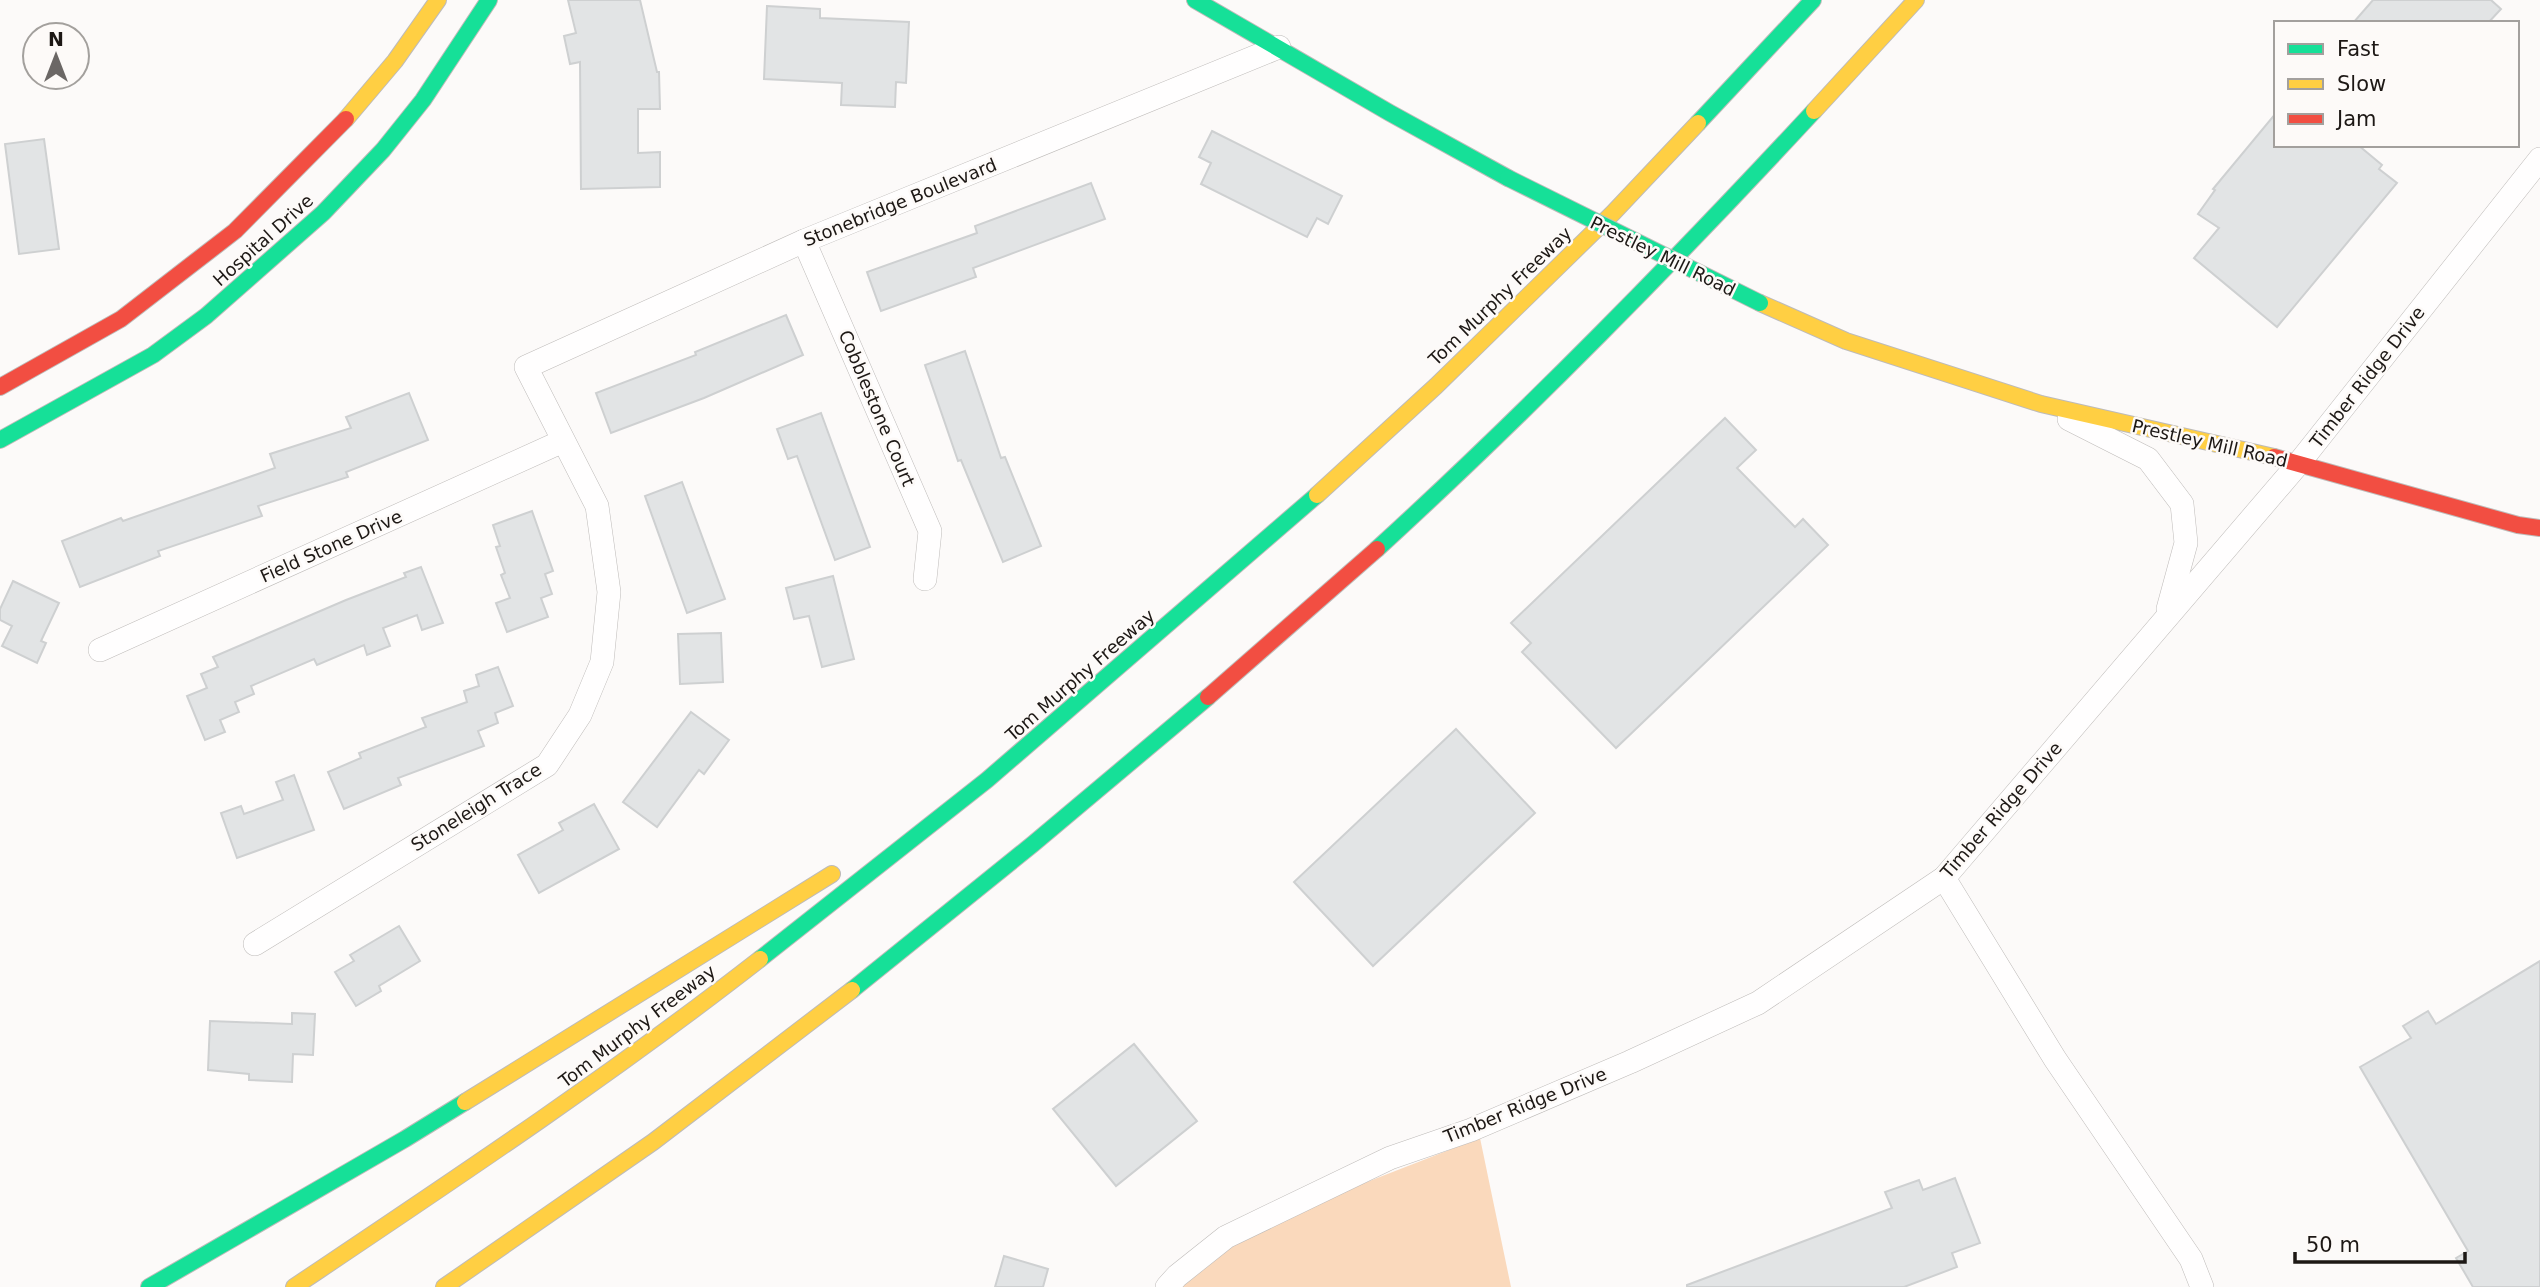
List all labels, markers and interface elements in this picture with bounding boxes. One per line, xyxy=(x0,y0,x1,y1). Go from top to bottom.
north arrow xyxy=(21,21,91,91)
legend xyxy=(2274,21,2519,147)
text: N xyxy=(48,28,64,50)
text: Fast xyxy=(2337,37,2379,61)
text: Slow xyxy=(2337,72,2386,96)
text: Jam xyxy=(2335,107,2377,131)
street label: Stonebridge Boulevard xyxy=(800,154,1000,250)
street label: Hospital Drive xyxy=(209,190,317,290)
street label: Prestley Mill Road xyxy=(1587,212,1739,300)
street label: Tom Murphy Freeway xyxy=(1424,222,1576,370)
street label: Timber Ridge Drive xyxy=(2305,302,2429,453)
street label: Cobblestone Court xyxy=(835,327,919,489)
street label: Prestley Mill Road xyxy=(2130,415,2290,471)
street label: Field Stone Drive xyxy=(257,505,405,587)
street label: Tom Murphy Freeway xyxy=(1001,604,1159,746)
street label: Timber Ridge Drive xyxy=(1935,738,2066,883)
street label: Stoneleigh Trace xyxy=(407,759,545,855)
street label: Tom Murphy Freeway xyxy=(554,960,720,1092)
street label: Timber Ridge Drive xyxy=(1440,1063,1609,1148)
scale bar xyxy=(2295,1220,2465,1264)
text: 50 m xyxy=(2306,1233,2360,1257)

